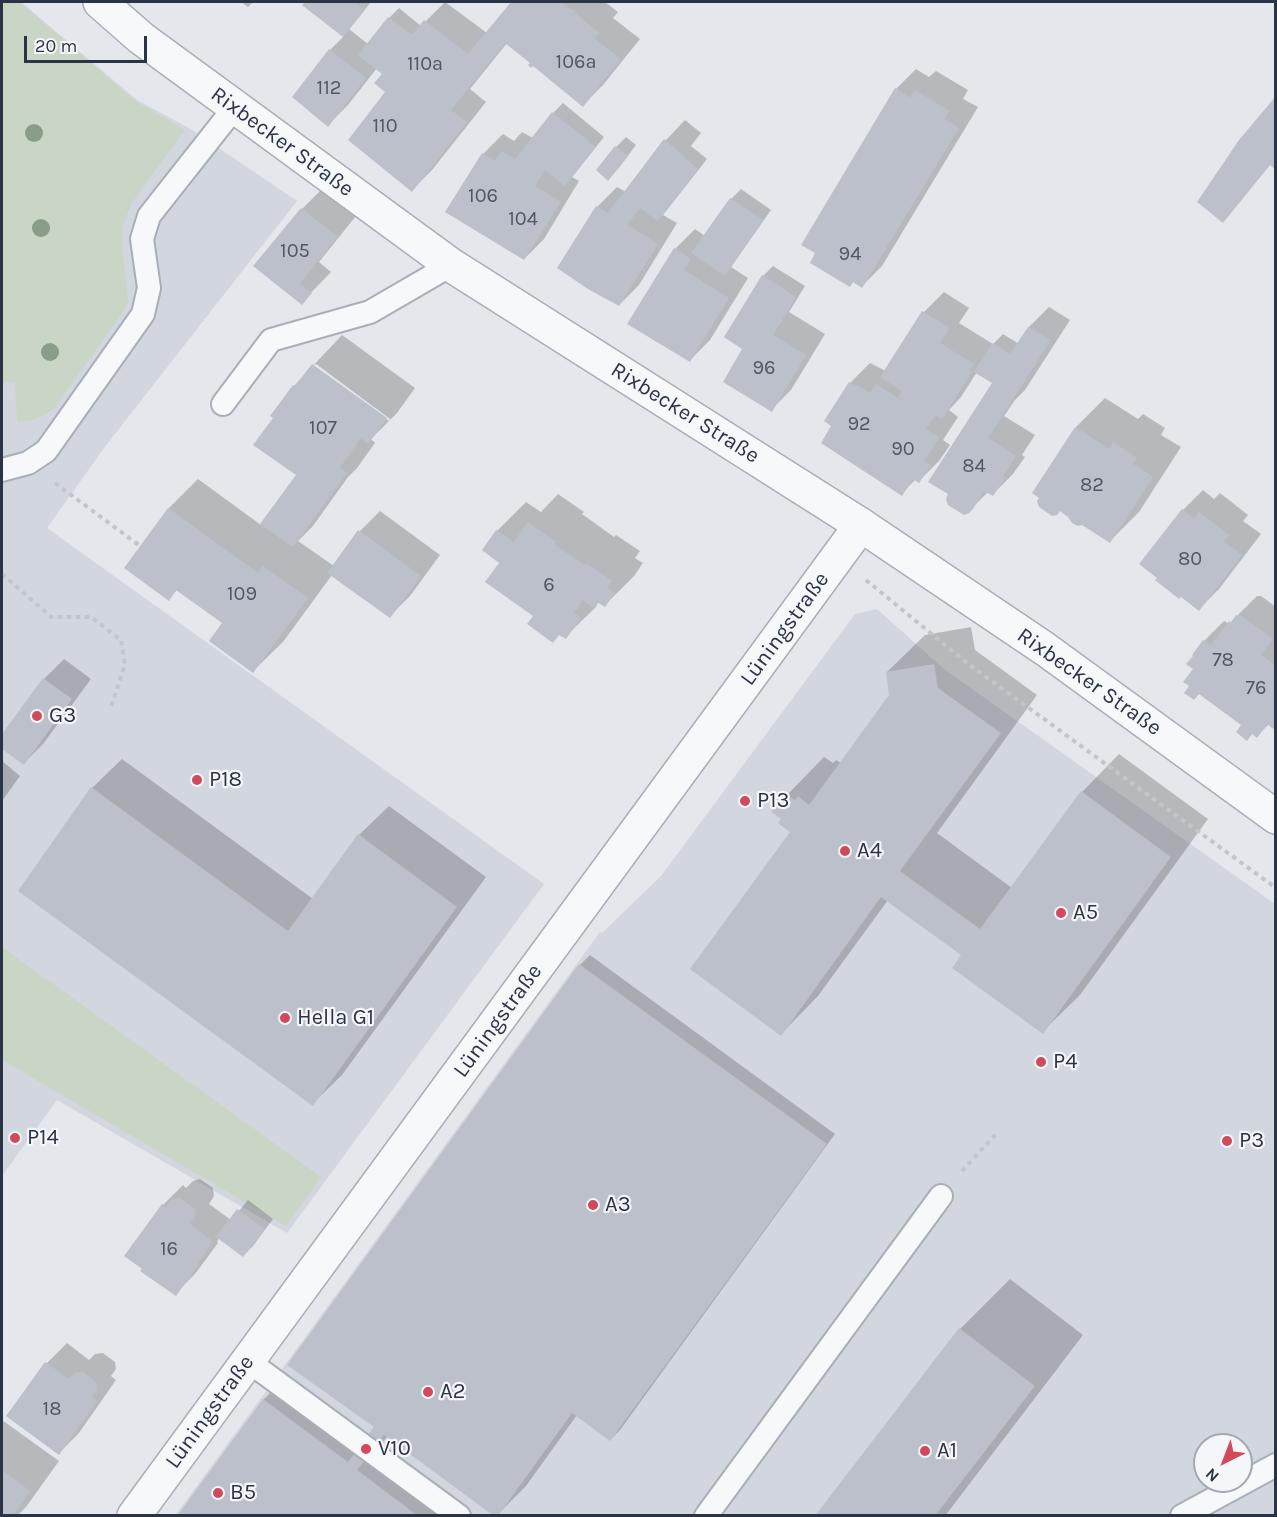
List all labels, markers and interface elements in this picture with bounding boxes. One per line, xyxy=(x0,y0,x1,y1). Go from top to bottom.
scale bar xyxy=(27,24,150,62)
text: 20 m xyxy=(35,35,77,57)
house number: 106a xyxy=(556,50,596,74)
house number: 110a xyxy=(407,52,443,76)
house number: 112 xyxy=(317,76,341,100)
street label: Rixbecker Straße xyxy=(205,81,359,203)
house number: 110 xyxy=(372,114,398,138)
house number: 106 xyxy=(468,184,498,208)
house number: 104 xyxy=(508,207,538,231)
house number: 105 xyxy=(280,239,310,263)
house number: 94 xyxy=(839,242,861,266)
house number: 96 xyxy=(752,356,776,380)
street label: Rixbecker Straße xyxy=(606,357,764,469)
house number: 92 xyxy=(847,412,871,436)
house number: 107 xyxy=(309,416,337,440)
house number: 90 xyxy=(891,437,915,461)
house number: 84 xyxy=(962,454,986,478)
house number: 82 xyxy=(1080,473,1104,497)
house number: 80 xyxy=(1178,547,1202,571)
street label: Lüningstraße xyxy=(735,567,835,691)
house number: 6 xyxy=(543,573,555,597)
house number: 109 xyxy=(227,582,257,606)
street label: Rixbecker Straße xyxy=(1012,622,1166,742)
house number: 78 xyxy=(1212,648,1234,672)
house number: 76 xyxy=(1246,676,1266,700)
place label: G3 xyxy=(49,703,76,729)
marker: G3 xyxy=(30,709,44,723)
place label: P18 xyxy=(209,767,242,793)
marker: P18 xyxy=(190,773,204,787)
place label: P13 xyxy=(757,788,789,814)
marker: P13 xyxy=(738,794,752,808)
place label: A4 xyxy=(857,838,882,864)
marker: A4 xyxy=(838,844,852,858)
place label: A5 xyxy=(1073,900,1098,926)
marker: A5 xyxy=(1054,906,1068,920)
street label: Lüningstraße xyxy=(448,959,548,1083)
place label: Hella G1 xyxy=(297,1005,374,1031)
marker: Hella G1 xyxy=(278,1011,292,1025)
place label: P4 xyxy=(1053,1049,1077,1075)
marker: P4 xyxy=(1034,1055,1048,1069)
place label: P14 xyxy=(27,1125,59,1151)
place label: P3 xyxy=(1239,1128,1264,1154)
marker: P14 xyxy=(8,1131,22,1145)
marker: P3 xyxy=(1220,1134,1234,1148)
place label: A3 xyxy=(605,1192,631,1218)
marker: A3 xyxy=(586,1198,600,1212)
house number: 16 xyxy=(160,1237,178,1261)
street label: Lüningstraße xyxy=(160,1350,260,1474)
place label: A2 xyxy=(440,1379,465,1405)
marker: A2 xyxy=(421,1385,435,1399)
house number: 18 xyxy=(43,1397,61,1421)
north arrow xyxy=(1193,1433,1253,1493)
place label: V10 xyxy=(378,1436,411,1462)
place label: A1 xyxy=(937,1438,957,1464)
marker: V10 xyxy=(359,1442,373,1456)
marker: A1 xyxy=(918,1444,932,1458)
text: N xyxy=(1201,1464,1223,1486)
place label: B5 xyxy=(230,1480,256,1506)
marker: B5 xyxy=(211,1486,225,1500)

